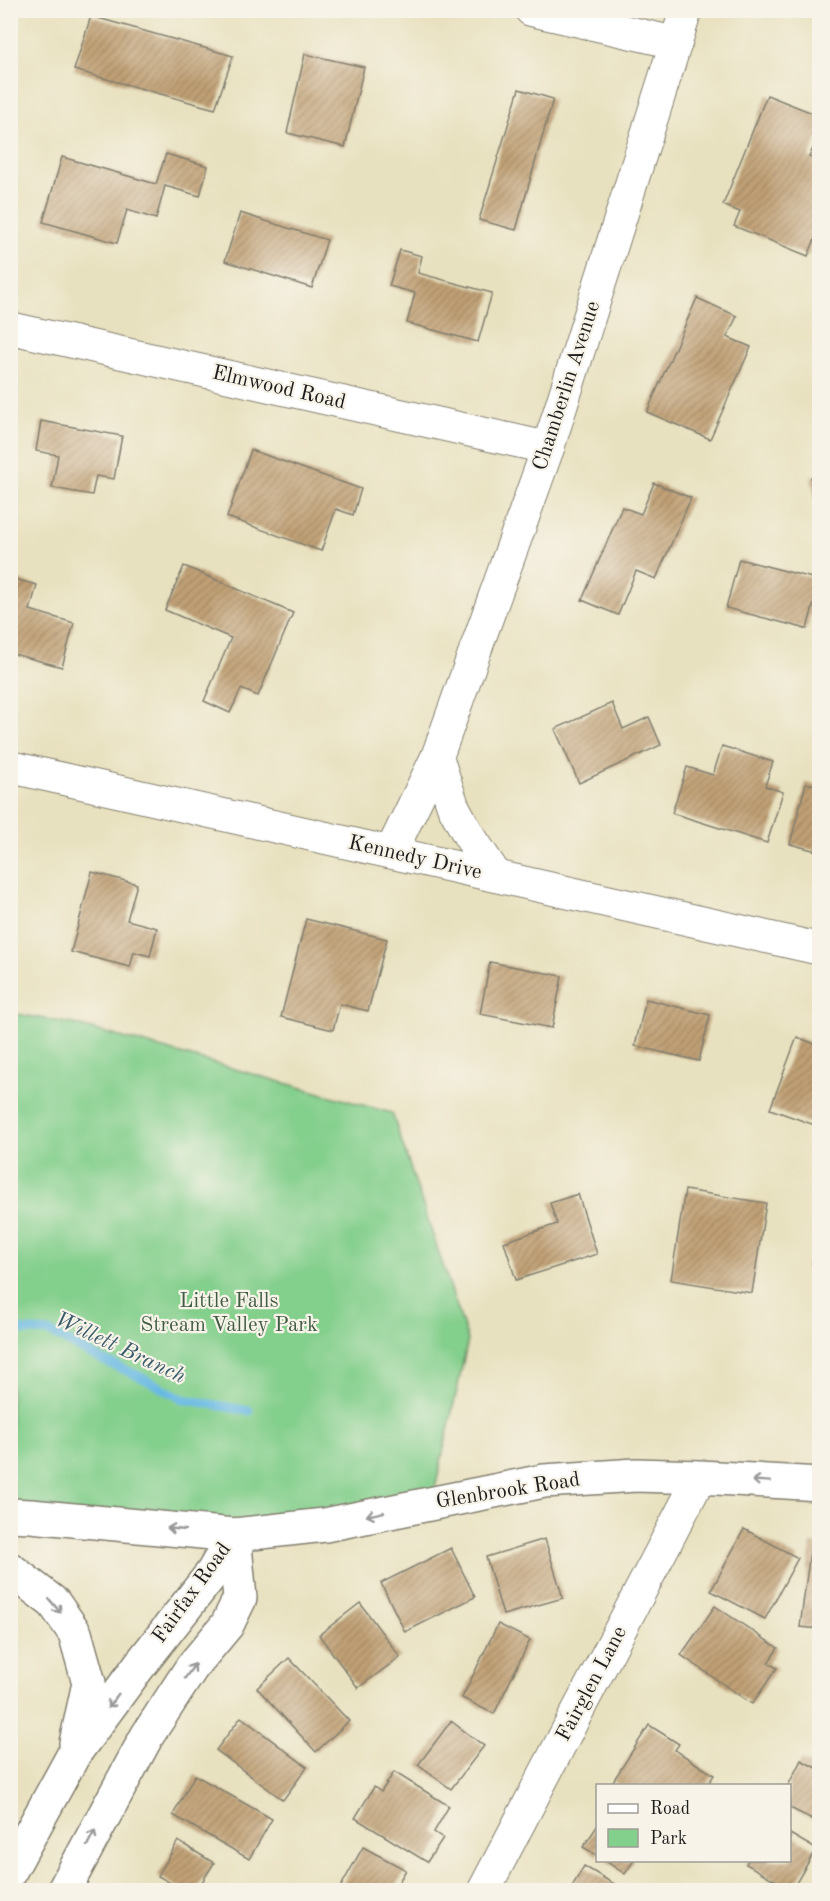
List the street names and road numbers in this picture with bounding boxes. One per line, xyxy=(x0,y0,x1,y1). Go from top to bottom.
street label: Chamberlin Avenue xyxy=(530,299,604,473)
street label: Elmwood Road xyxy=(210,362,348,414)
street label: Kennedy Drive xyxy=(346,832,484,884)
street label: Glenbrook Road xyxy=(434,1469,582,1513)
street label: Fairfax Road xyxy=(149,1539,235,1647)
street label: Fairglen Lane xyxy=(553,1623,631,1745)

